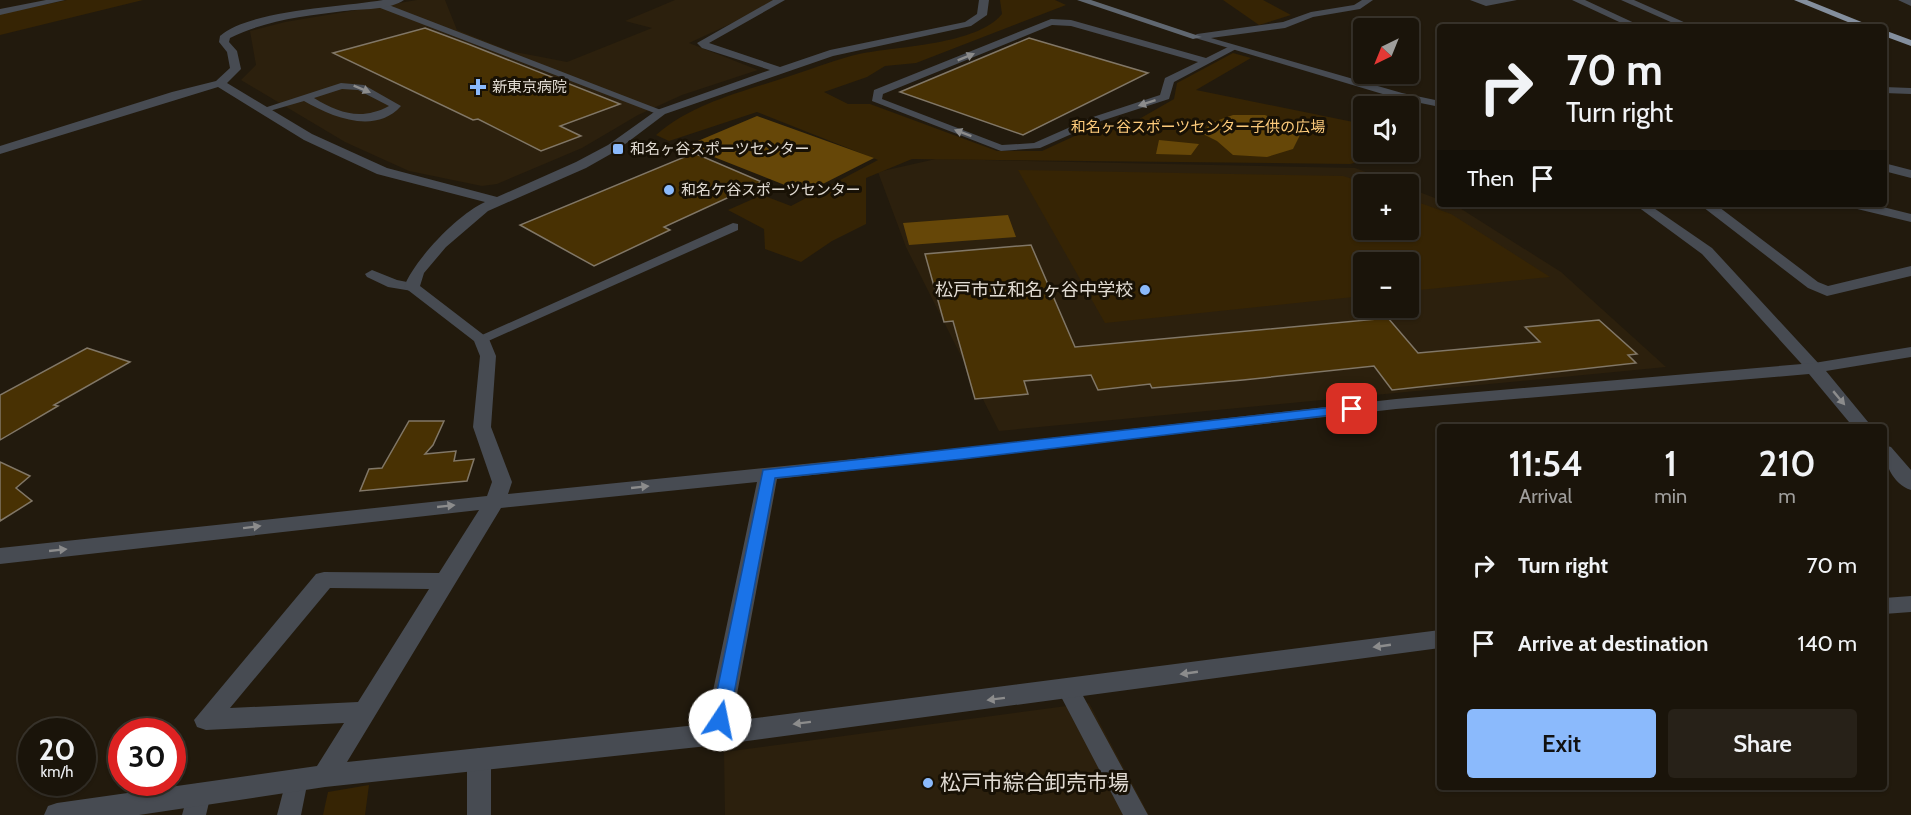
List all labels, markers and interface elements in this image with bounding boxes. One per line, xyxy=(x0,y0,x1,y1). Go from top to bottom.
north arrow xyxy=(1353,18,1419,84)
map controls xyxy=(1353,18,1419,318)
text: 70 m xyxy=(1566,44,1663,96)
icon: right xyxy=(1467,48,1545,126)
one-way arrow xyxy=(958,52,976,62)
marker: 新東京病院 xyxy=(469,78,487,96)
place label: 新東京病院 xyxy=(492,78,567,96)
one-way arrow xyxy=(353,85,371,94)
button: sound xyxy=(1353,96,1419,162)
text: Turn right xyxy=(1566,96,1673,129)
one-way arrow xyxy=(1138,99,1156,108)
park label: 和名ヶ谷スポーツセンター子供の広場 xyxy=(1071,118,1325,136)
one-way arrow xyxy=(953,128,971,138)
place label: 和名ヶ谷スポーツセンター xyxy=(630,140,810,158)
marker: 和名ヶ谷スポーツセンター xyxy=(611,142,625,156)
icon: arrive xyxy=(1526,162,1559,195)
text: Then xyxy=(1467,165,1514,192)
button: + xyxy=(1353,174,1419,240)
place label: 和名ケ谷スポーツセンター xyxy=(681,181,861,199)
marker: 和名ケ谷スポーツセンター xyxy=(662,183,676,197)
button: − xyxy=(1353,252,1419,318)
place label: 松戸市立和名ヶ谷中学校 xyxy=(935,279,1133,301)
marker: 松戸市立和名ヶ谷中学校 xyxy=(1138,283,1152,297)
pin xyxy=(1326,383,1377,434)
one-way arrow xyxy=(1833,390,1846,406)
icon: arrive xyxy=(1335,392,1368,425)
text: 11:54 xyxy=(1508,441,1583,485)
text: 1 xyxy=(1664,441,1677,485)
text: 210 xyxy=(1759,441,1816,485)
one-way arrow xyxy=(630,482,649,492)
text: Arrival xyxy=(1519,484,1572,508)
text: min xyxy=(1654,484,1687,508)
text: m xyxy=(1778,484,1796,508)
one-way arrow xyxy=(436,501,455,511)
one-way arrow xyxy=(242,522,261,532)
one-way arrow xyxy=(49,545,68,554)
icon: right xyxy=(1467,549,1500,582)
text: Turn right xyxy=(1518,552,1608,579)
text: 70 m xyxy=(1807,552,1857,579)
icon: arrive xyxy=(1467,627,1500,660)
text: Arrive at destination xyxy=(1518,630,1708,657)
text: 140 m xyxy=(1798,630,1857,657)
one-way arrow xyxy=(1372,642,1391,651)
one-way arrow xyxy=(1179,668,1198,677)
position arrow xyxy=(688,688,752,752)
one-way arrow xyxy=(986,694,1005,704)
button: Exit xyxy=(1467,709,1656,778)
button: Share xyxy=(1668,709,1857,778)
speed limit sign: 30 xyxy=(108,718,186,796)
one-way arrow xyxy=(792,719,811,728)
text: 20 xyxy=(38,731,76,768)
text: km/h xyxy=(41,763,73,781)
place label: 松戸市綜合卸売市場 xyxy=(940,770,1129,795)
marker: 松戸市綜合卸売市場 xyxy=(921,776,935,790)

